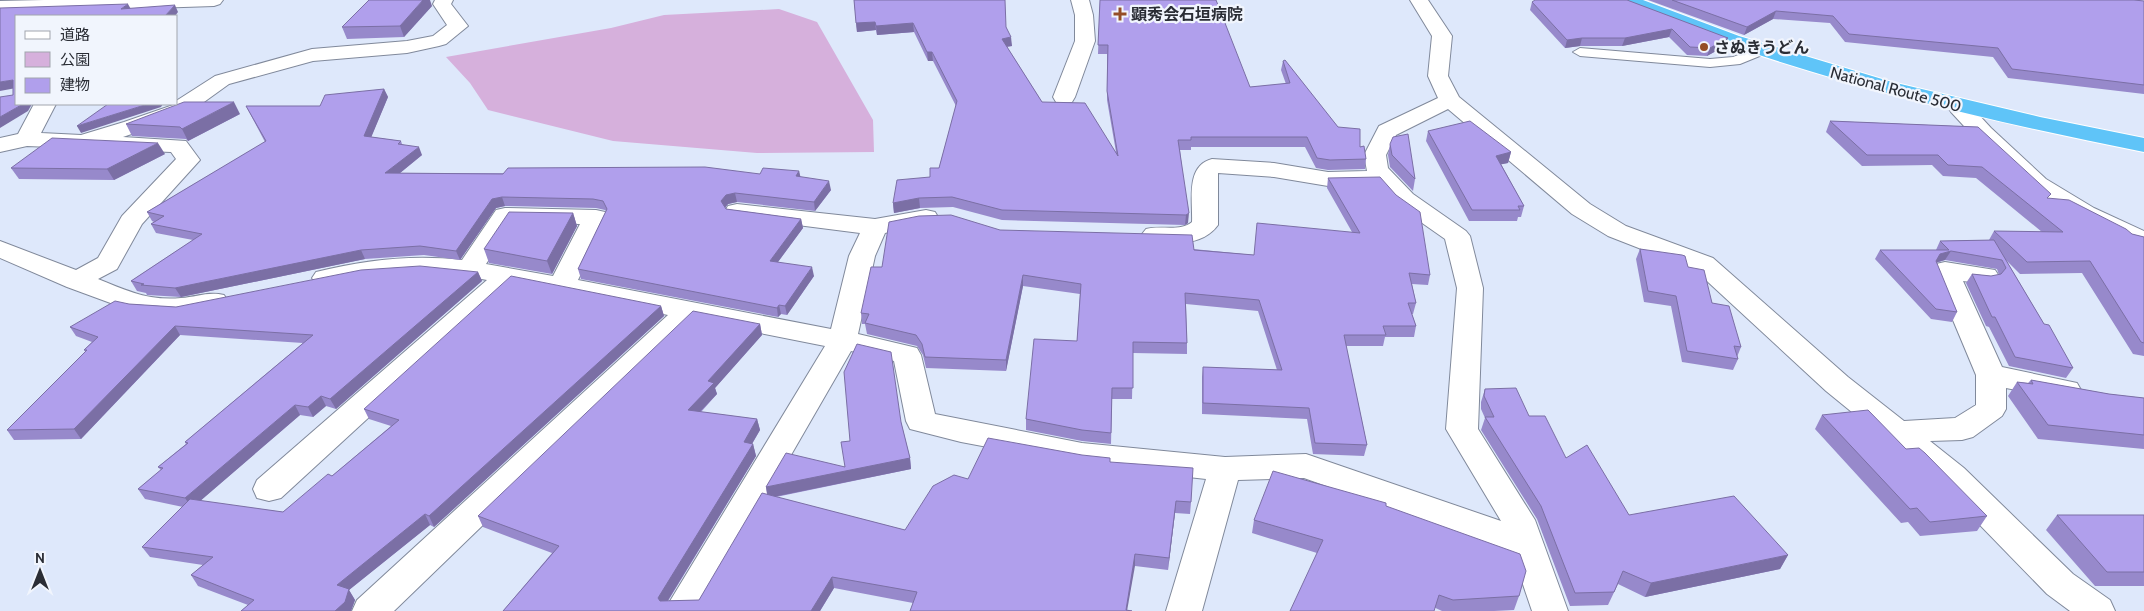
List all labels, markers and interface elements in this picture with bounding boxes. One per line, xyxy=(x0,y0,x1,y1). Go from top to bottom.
place label: 顕秀会石垣病院 xyxy=(1131,5,1243,24)
marker: 顕秀会石垣病院 xyxy=(1113,7,1127,21)
legend xyxy=(15,15,178,105)
text: 道路 xyxy=(60,26,90,44)
place label: さぬきうどん xyxy=(1714,38,1809,57)
marker: さぬきうどん xyxy=(1698,41,1710,53)
text: 公園 xyxy=(60,51,90,69)
street label: National Route 500 xyxy=(1828,63,1963,116)
text: 建物 xyxy=(60,76,90,94)
north arrow xyxy=(15,546,65,596)
text: N xyxy=(35,549,45,567)

